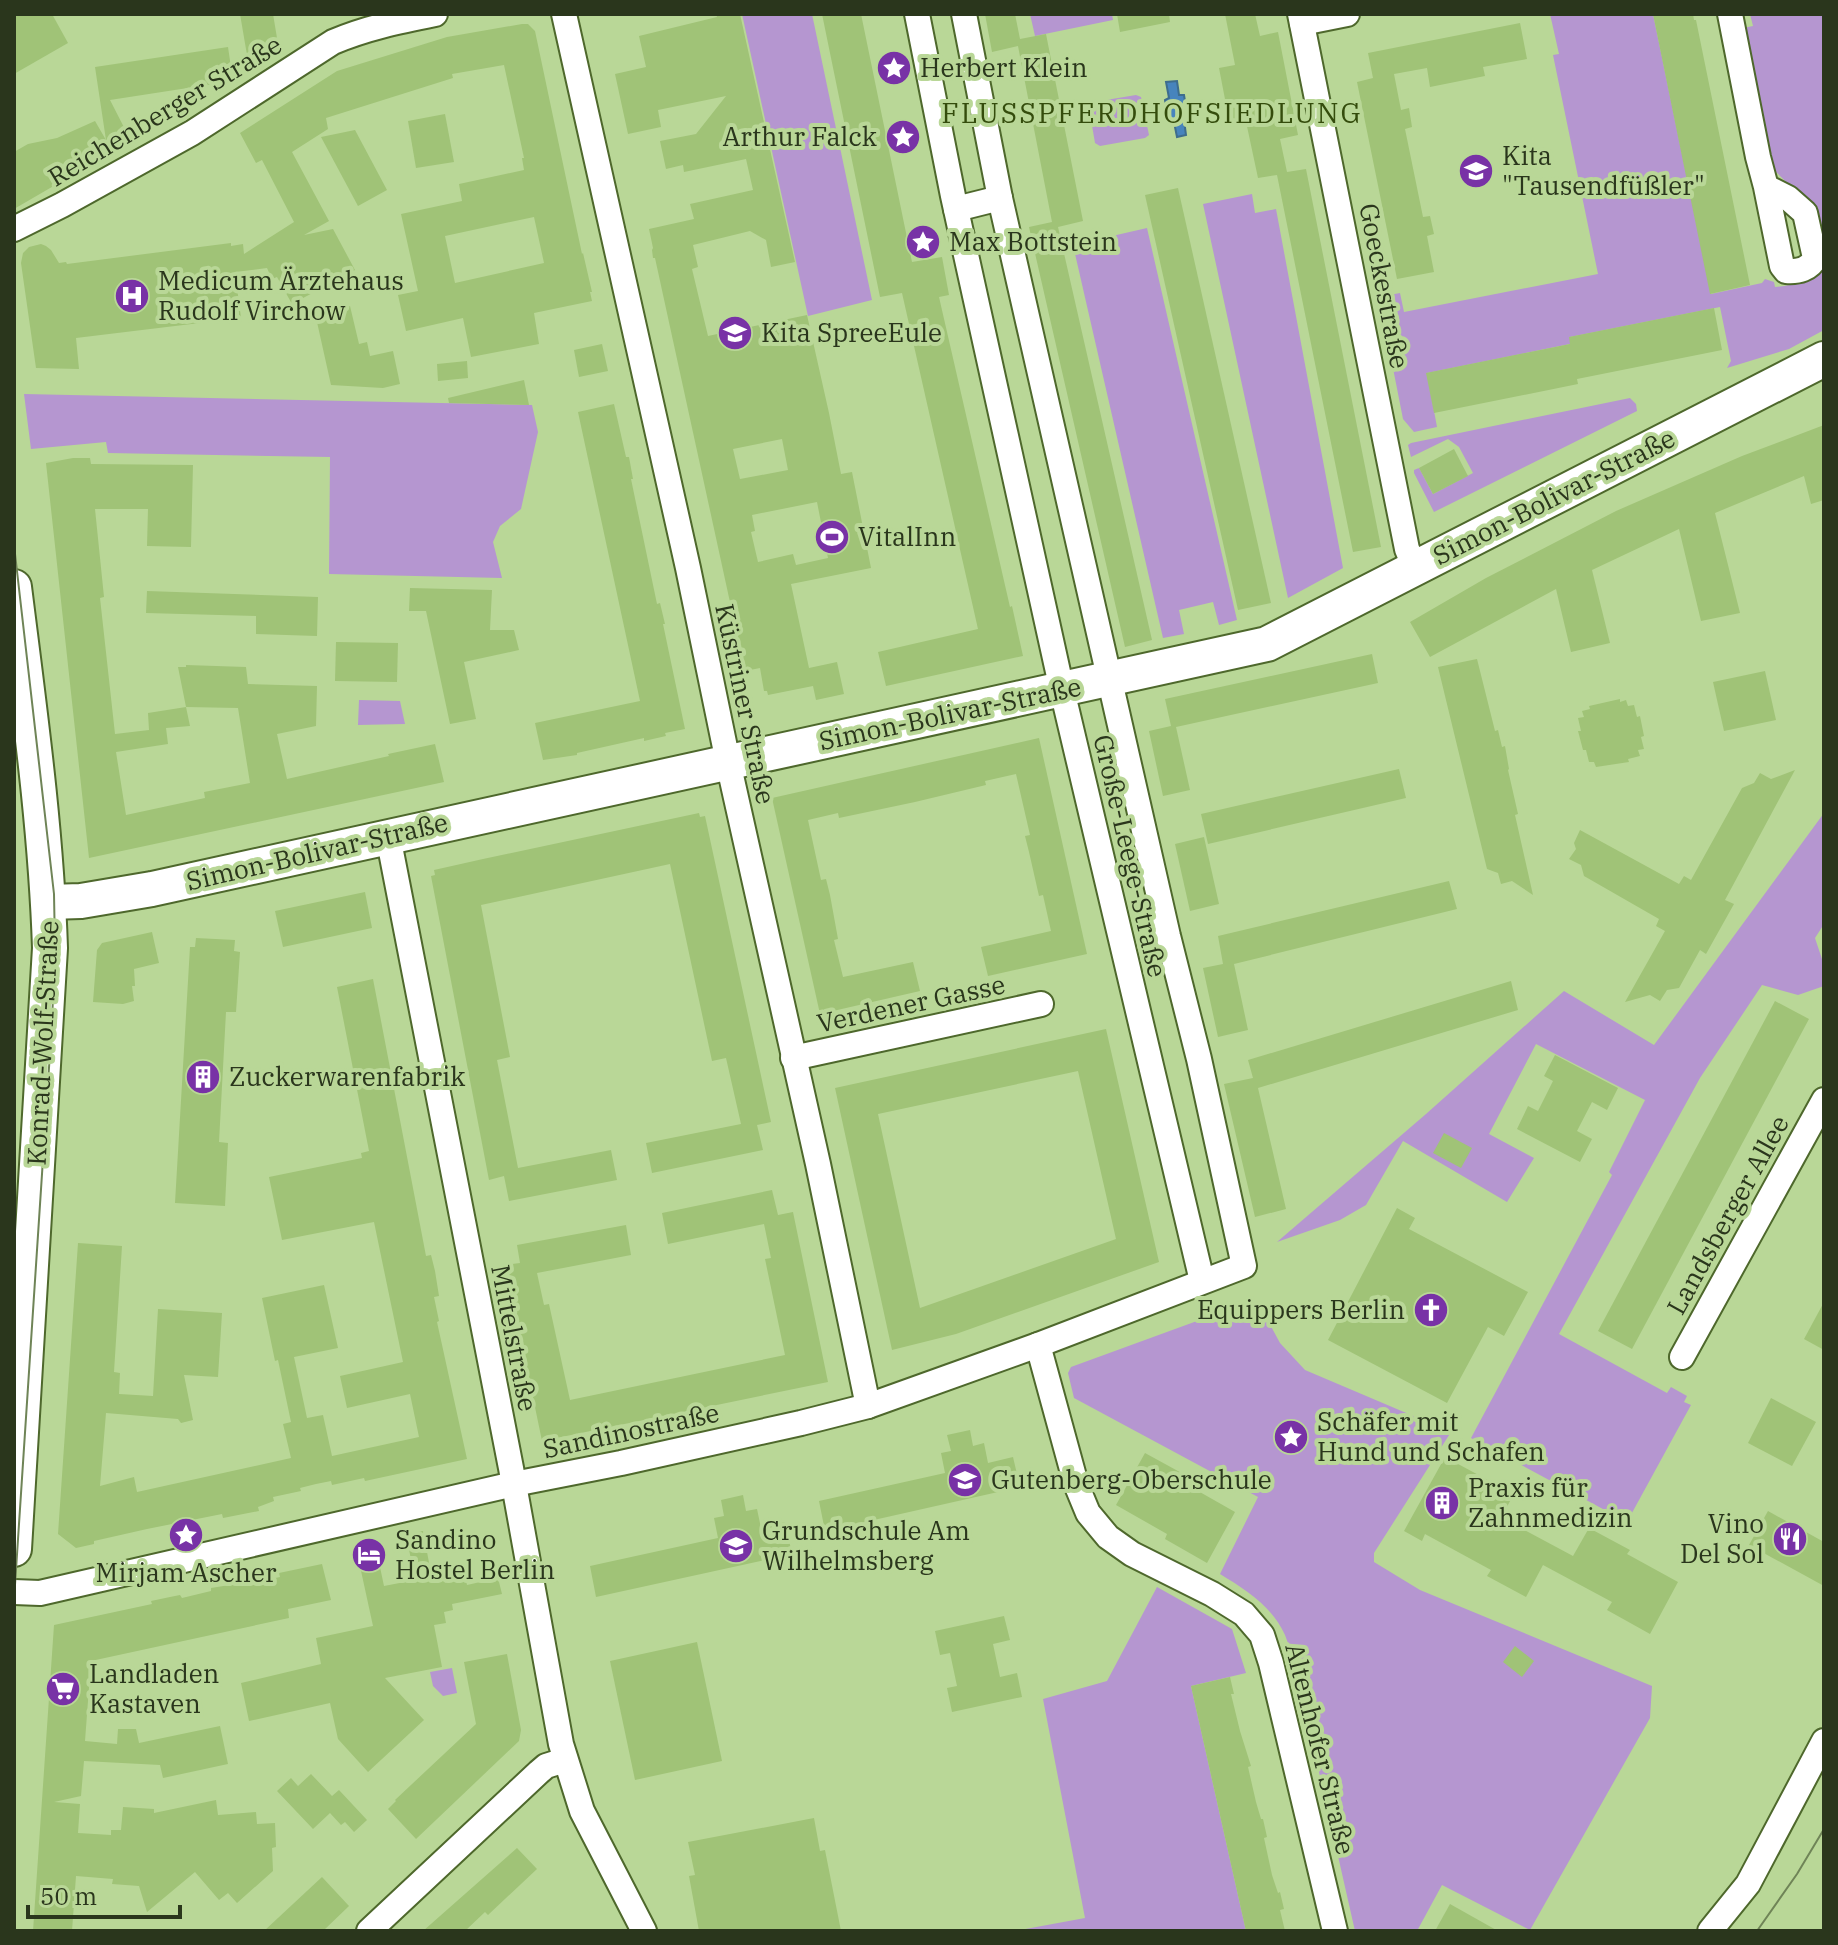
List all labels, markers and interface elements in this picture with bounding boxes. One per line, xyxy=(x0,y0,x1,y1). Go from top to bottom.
street label: Reichenberger Straße xyxy=(41,27,288,193)
place icon: Herbert Klein xyxy=(875,49,913,87)
place label: Herbert Klein xyxy=(920,50,1088,84)
district label: FLUSSPFERDHOFSIEDLUNG xyxy=(941,94,1363,131)
place icon: Arthur Falck xyxy=(884,118,922,156)
place label: Arthur Falck xyxy=(723,119,877,153)
place label: Kita "Tausendfüßler" xyxy=(1502,138,1705,202)
school or university icon: Kita "Tausendfüßler" xyxy=(1457,152,1495,190)
street label: Goeckestraße xyxy=(1352,200,1418,371)
place icon: Max Bottstein xyxy=(904,223,942,261)
place label: Max Bottstein xyxy=(949,224,1117,258)
place label: Medicum Ärztehaus Rudolf Virchow xyxy=(158,263,404,327)
hospital icon: Medicum Ärztehaus Rudolf Virchow xyxy=(113,277,151,315)
school or university icon: Kita SpreeEule xyxy=(716,314,754,352)
place label: Kita SpreeEule xyxy=(761,315,942,349)
street label: Simon-Bolivar-Straße xyxy=(1427,420,1680,572)
sports icon: VitalInn xyxy=(813,518,851,556)
place label: VitalInn xyxy=(858,519,956,553)
street label: Küstriner Straße xyxy=(708,600,784,807)
street label: Simon-Bolivar-Straße xyxy=(816,669,1084,757)
street label: Große-Leege-Straße xyxy=(1087,731,1175,980)
street label: Simon-Bolivar-Straße xyxy=(183,804,451,898)
street label: Konrad-Wolf-Straße xyxy=(19,920,65,1166)
street label: Verdener Gasse xyxy=(814,966,1008,1040)
building icon: Zuckerwarenfabrik xyxy=(184,1058,222,1096)
place label: Zuckerwarenfabrik xyxy=(229,1059,466,1093)
street label: Landsberger Allee xyxy=(1658,1109,1796,1320)
street label: Mittelstraße xyxy=(484,1262,546,1414)
church icon: Equippers Berlin xyxy=(1412,1291,1450,1329)
place label: Equippers Berlin xyxy=(1197,1292,1405,1326)
street label: Sandinostraße xyxy=(540,1395,722,1465)
place label: Schäfer mit Hund und Schafen xyxy=(1317,1404,1545,1468)
place icon: Schäfer mit Hund und Schafen xyxy=(1272,1418,1310,1456)
school or university icon: Gutenberg-Oberschule xyxy=(946,1461,984,1499)
place label: Gutenberg-Oberschule xyxy=(991,1462,1272,1496)
place label: Praxis für Zahnmedizin xyxy=(1468,1470,1633,1534)
building icon: Praxis für Zahnmedizin xyxy=(1423,1484,1461,1522)
place label: Vino Del Sol xyxy=(1680,1506,1764,1570)
place label: Grundschule Am Wilhelmsberg xyxy=(762,1513,970,1577)
place icon: Mirjam Ascher xyxy=(167,1516,205,1554)
restaurant icon: Vino Del Sol xyxy=(1771,1520,1809,1558)
place label: Sandino Hostel Berlin xyxy=(395,1522,555,1586)
school or university icon: Grundschule Am Wilhelmsberg xyxy=(717,1527,755,1565)
hotel icon: Sandino Hostel Berlin xyxy=(350,1536,388,1574)
place label: Mirjam Ascher xyxy=(96,1555,277,1589)
street label: Altenhofer Straße xyxy=(1278,1639,1364,1858)
place label: Landladen Kastaven xyxy=(89,1656,219,1720)
supermarket icon: Landladen Kastaven xyxy=(44,1670,82,1708)
scale bar xyxy=(28,1869,180,1919)
text: 50 m xyxy=(40,1880,97,1912)

